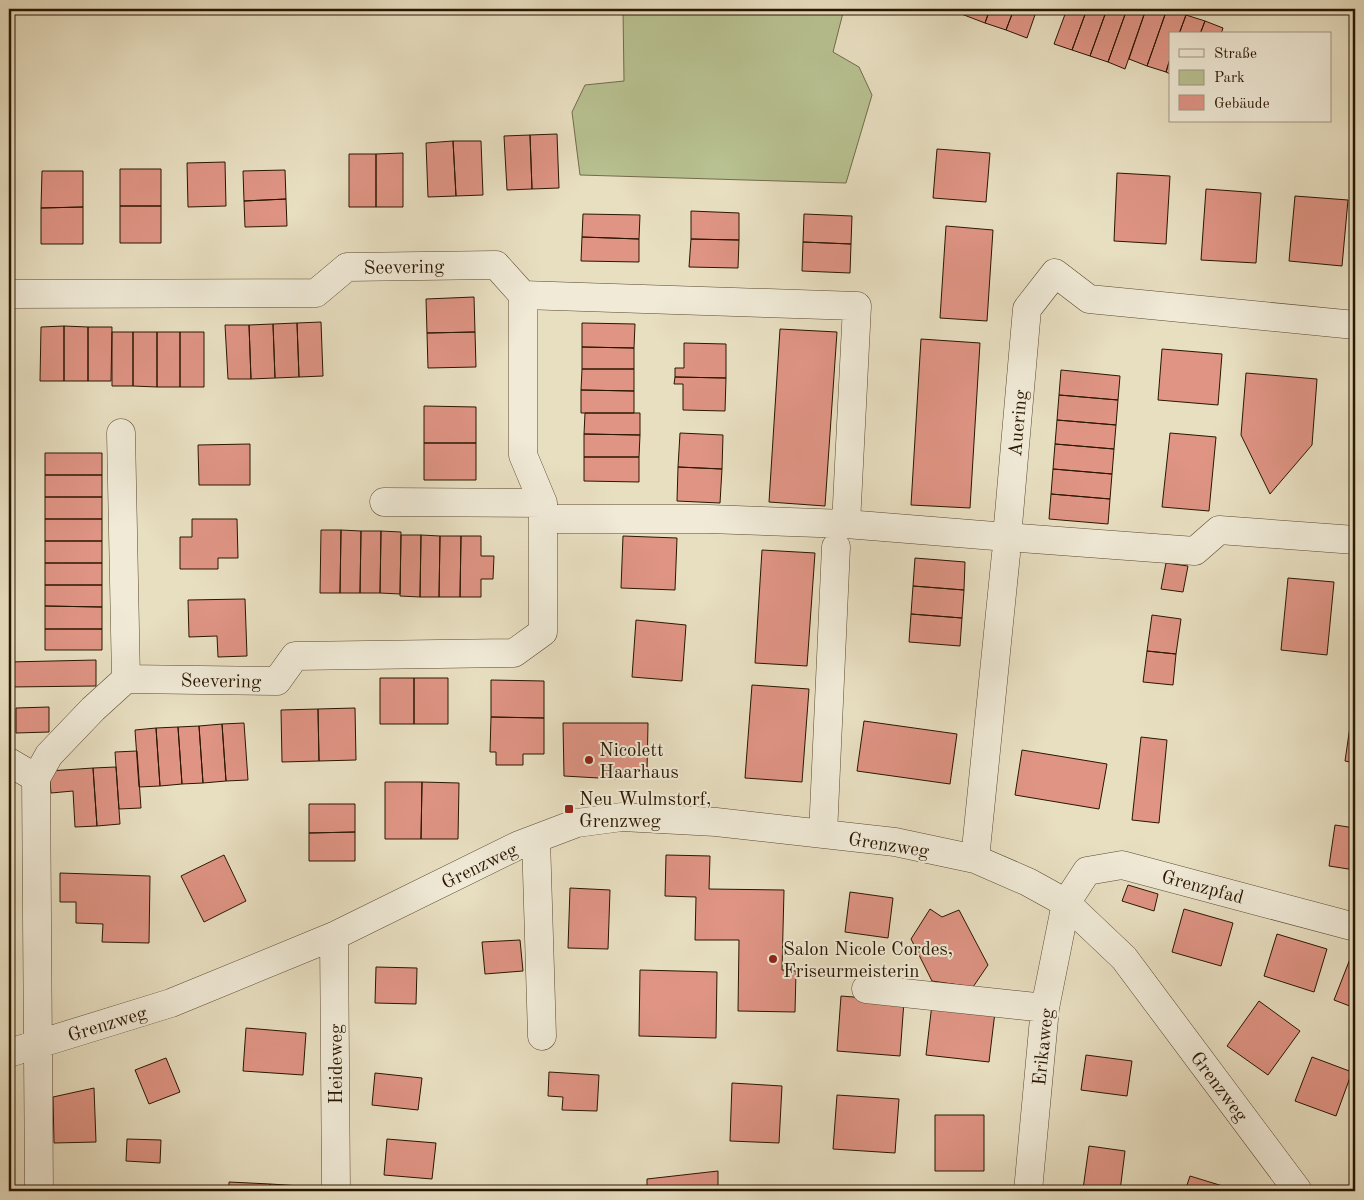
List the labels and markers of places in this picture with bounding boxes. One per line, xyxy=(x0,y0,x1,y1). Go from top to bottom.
place label: Nicolett Haarhaus xyxy=(599,742,679,783)
marker: Nicolett Haarhaus xyxy=(583,754,595,766)
place label: Neu Wulmstorf, Grenzweg xyxy=(579,791,711,832)
marker: Neu Wulmstorf, Grenzweg xyxy=(563,803,575,815)
place label: Salon Nicole Cordes, Friseurmeisterin xyxy=(783,941,953,982)
marker: Salon Nicole Cordes, Friseurmeisterin xyxy=(767,953,779,965)

